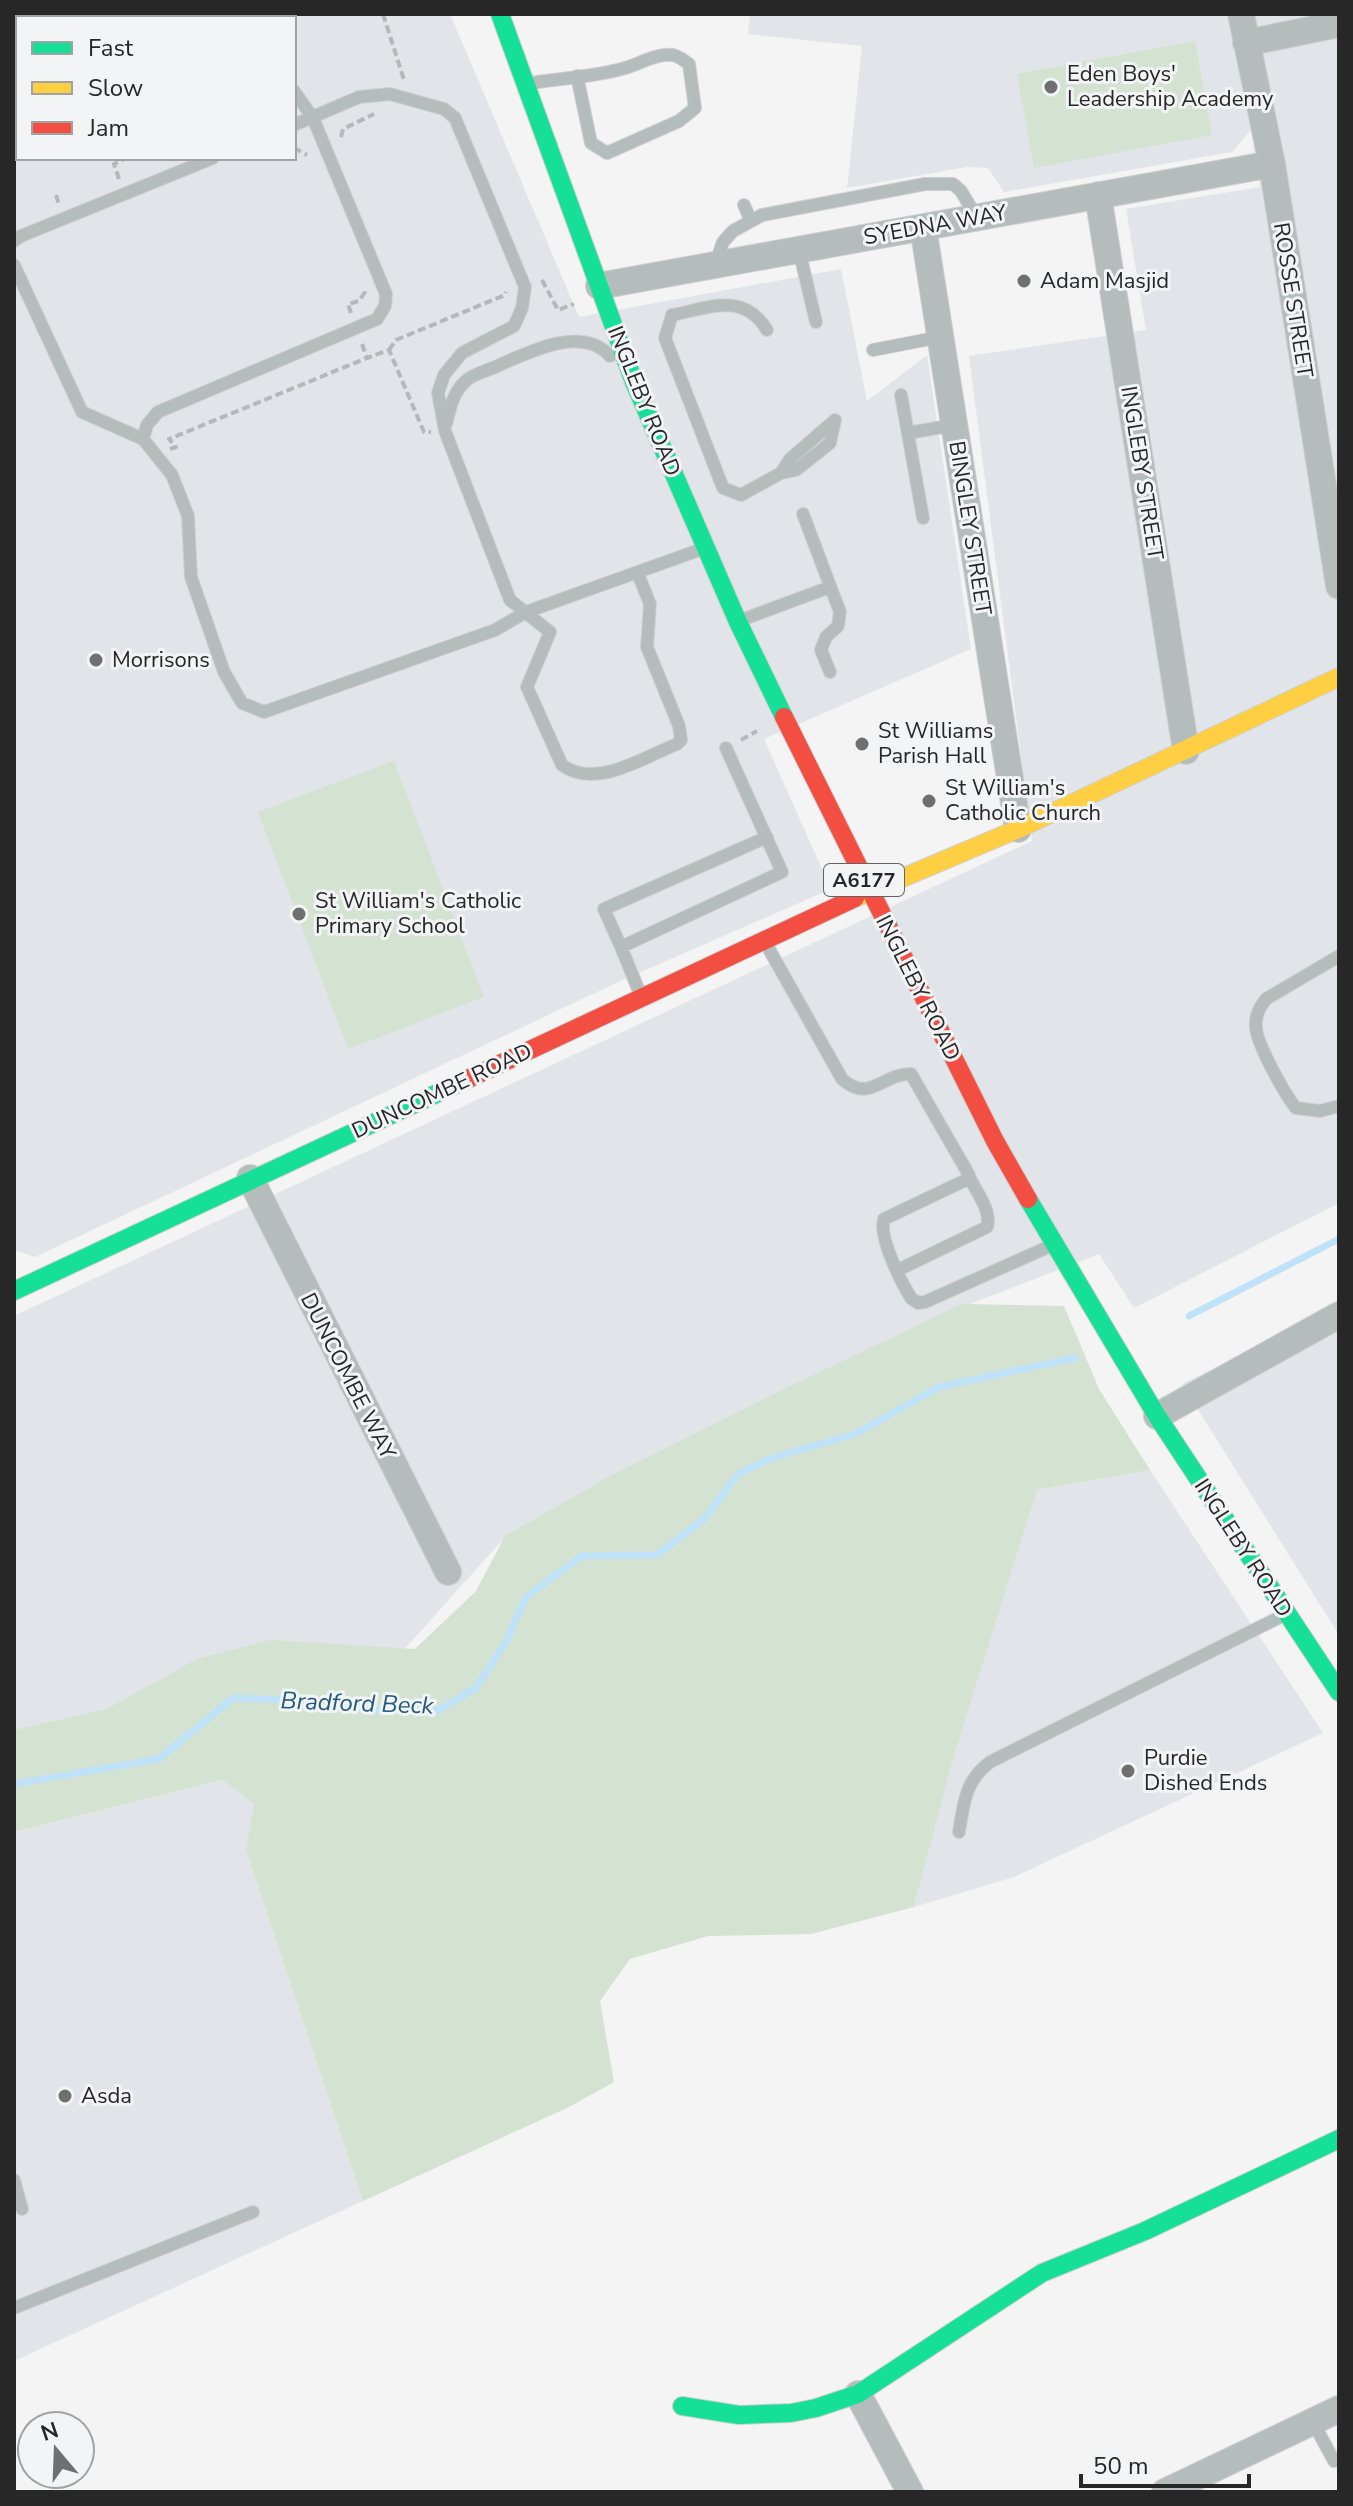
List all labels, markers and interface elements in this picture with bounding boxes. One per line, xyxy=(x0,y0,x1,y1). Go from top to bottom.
legend xyxy=(16,16,296,160)
text: Fast xyxy=(88,32,134,64)
place label: Eden Boys' Leadership Academy xyxy=(1067,59,1274,114)
text: Slow xyxy=(88,72,143,104)
marker: Eden Boys' Leadership Academy xyxy=(1042,78,1060,96)
text: Jam xyxy=(87,112,129,144)
street label: SYEDNA WAY xyxy=(861,198,1010,252)
street label: ROSSE STREET xyxy=(1266,220,1320,381)
place label: Adam Masjid xyxy=(1040,266,1169,296)
marker: Adam Masjid xyxy=(1015,272,1033,290)
street label: INGLEBY ROAD xyxy=(600,321,688,481)
street label: INGLEBY STREET xyxy=(1113,384,1171,563)
street label: BINGLEY STREET xyxy=(941,439,999,618)
place label: Morrisons xyxy=(112,645,210,675)
marker: Morrisons xyxy=(87,651,105,669)
place label: St Williams Parish Hall xyxy=(878,716,993,771)
marker: St Williams Parish Hall xyxy=(853,735,871,753)
place label: St William's Catholic Church xyxy=(945,773,1101,828)
marker: St William's Catholic Church xyxy=(920,792,938,810)
road number: A6177 xyxy=(824,864,904,896)
place label: St William's Catholic Primary School xyxy=(315,886,521,941)
marker: St William's Catholic Primary School xyxy=(290,905,308,923)
street label: INGLEBY ROAD xyxy=(868,910,968,1066)
street label: DUNCOMBE ROAD xyxy=(347,1036,537,1146)
street label: DUNCOMBE WAY xyxy=(293,1288,403,1465)
street label: INGLEBY ROAD xyxy=(1187,1473,1299,1623)
water label: Bradford Beck xyxy=(280,1684,435,1722)
place label: Purdie Dished Ends xyxy=(1144,1743,1267,1798)
marker: Purdie Dished Ends xyxy=(1119,1762,1137,1780)
place label: Asda xyxy=(81,2081,132,2111)
marker: Asda xyxy=(56,2087,74,2105)
north arrow xyxy=(16,2410,96,2490)
text: N xyxy=(37,2415,62,2449)
scale bar xyxy=(1081,2438,1249,2488)
text: 50 m xyxy=(1093,2450,1149,2482)

